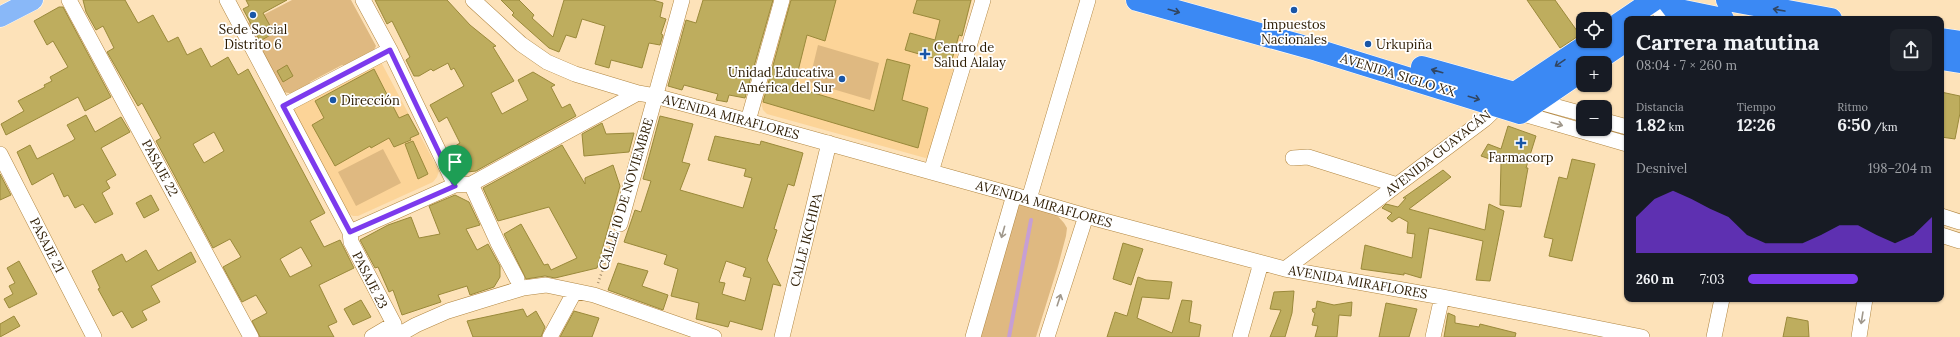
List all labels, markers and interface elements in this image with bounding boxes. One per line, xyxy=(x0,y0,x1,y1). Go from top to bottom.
marker: Impuestos Nacionales xyxy=(1289,5,1299,15)
one-way arrow xyxy=(1773,5,1786,13)
one-way arrow xyxy=(1167,7,1180,15)
marker: Sede Social Distrito 6 xyxy=(248,10,258,20)
map controls xyxy=(1576,12,1612,136)
button: locate xyxy=(1576,12,1612,48)
place label: Impuestos Nacionales xyxy=(1261,16,1327,48)
place label: Sede Social Distrito 6 xyxy=(219,21,288,53)
text: Carrera matutina xyxy=(1636,28,1819,56)
button: share xyxy=(1890,29,1932,71)
place label: Urkupiña xyxy=(1376,36,1432,53)
place label: Centro de Salud Alalay xyxy=(934,39,1006,71)
marker: Urkupiña xyxy=(1363,39,1373,49)
marker: Centro de Salud Alalay xyxy=(919,48,931,60)
street label: AVENIDA SIGLO XX xyxy=(1337,49,1458,101)
button: + xyxy=(1576,56,1612,92)
text: 08:04 · 7 × 260 m xyxy=(1636,57,1737,74)
one-way arrow xyxy=(1555,59,1566,67)
place label: Unidad Educativa América del Sur xyxy=(728,64,834,96)
one-way arrow xyxy=(1431,67,1444,74)
marker: Unidad Educativa América del Sur xyxy=(837,74,847,84)
street label: AVENIDA MIRAFLORES xyxy=(660,90,801,143)
place label: Dirección xyxy=(341,92,400,109)
marker: Dirección xyxy=(328,95,338,105)
one-way arrow xyxy=(1467,95,1480,102)
button: − xyxy=(1576,100,1612,136)
text: Distancia xyxy=(1636,100,1684,114)
text: Tiempo xyxy=(1737,100,1776,114)
text: Ritmo xyxy=(1837,100,1868,114)
street label: AVENIDA GUAYACÁN xyxy=(1381,106,1494,200)
text: 1.82 xyxy=(1636,114,1666,136)
text: 12:26 xyxy=(1737,114,1776,136)
text: 6:50 xyxy=(1837,114,1871,136)
street label: CALLE 10 DE NOVIEMBRE xyxy=(595,116,657,272)
text: km xyxy=(1666,120,1684,134)
text: /km xyxy=(1871,120,1898,134)
one-way arrow xyxy=(1550,121,1563,128)
street label: PASAJE 22 xyxy=(138,137,182,199)
marker: Farmacorp xyxy=(1516,138,1526,148)
pin xyxy=(438,145,472,186)
place label: Farmacorp xyxy=(1488,149,1554,166)
icon: arrive xyxy=(444,151,466,173)
text: Desnivel xyxy=(1636,160,1687,177)
text: 198–204 m xyxy=(1868,160,1932,177)
street label: AVENIDA MIRAFLORES xyxy=(973,176,1114,232)
street label: CALLE IKCHIPA xyxy=(786,191,826,288)
street label: PASAJE 21 xyxy=(26,215,68,276)
one-way arrow xyxy=(999,225,1006,238)
street label: PASAJE 23 xyxy=(348,248,392,312)
street label: AVENIDA MIRAFLORES xyxy=(1286,261,1429,303)
text: 260 m xyxy=(1636,271,1674,288)
text: 7:03 xyxy=(1700,271,1725,288)
one-way arrow xyxy=(1056,293,1063,306)
one-way arrow xyxy=(1858,311,1866,324)

